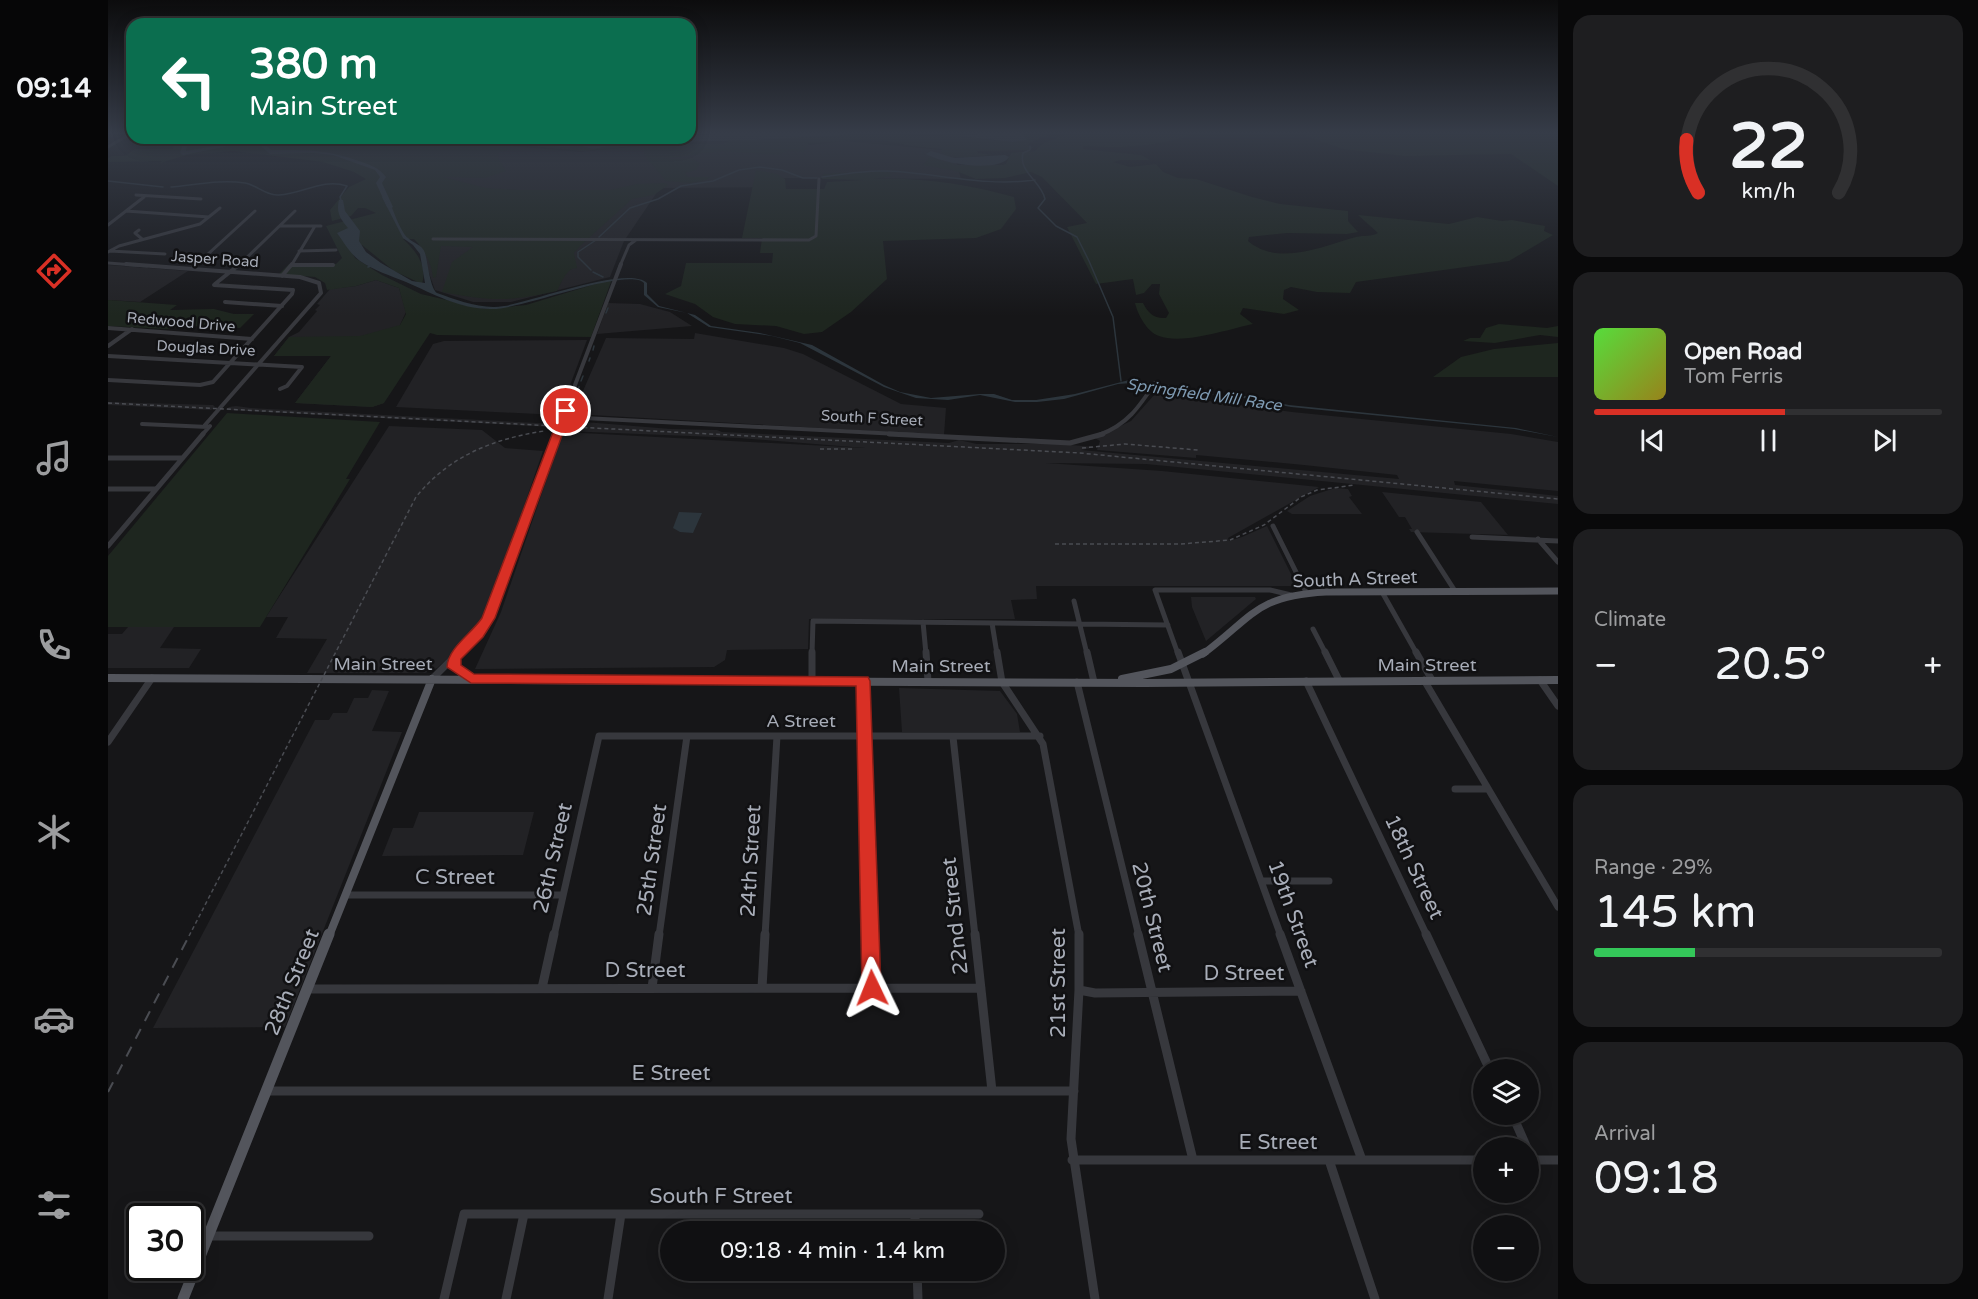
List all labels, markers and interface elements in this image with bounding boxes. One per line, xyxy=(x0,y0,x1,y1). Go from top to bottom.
text: 380 m xyxy=(249,39,378,90)
icon: left xyxy=(150,42,228,120)
text: 09:14 xyxy=(17,72,91,105)
text: Main Street xyxy=(249,90,398,123)
text: 22 xyxy=(1729,110,1807,185)
text: km/h xyxy=(1741,178,1795,204)
street label: Jasper Road xyxy=(171,247,259,271)
icon: directions xyxy=(33,250,75,292)
street label: Redwood Drive xyxy=(126,308,236,336)
street label: Douglas Drive xyxy=(156,336,256,360)
text: Open Road xyxy=(1684,339,1802,365)
text: Tom Ferris xyxy=(1684,365,1783,389)
water label: Springfield Mill Race xyxy=(1125,374,1284,416)
pin xyxy=(540,385,591,436)
icon: arrive xyxy=(549,394,582,427)
street label: South F Street xyxy=(821,406,924,430)
icon: previous xyxy=(1636,424,1669,457)
icon: pause xyxy=(1752,424,1785,457)
icon: next xyxy=(1868,424,1901,457)
icon: music xyxy=(33,437,75,479)
street label: South A Street xyxy=(1292,566,1418,592)
text: Climate xyxy=(1594,608,1666,632)
icon: phone xyxy=(33,624,75,666)
text: 20.5° xyxy=(1714,638,1827,692)
text: − xyxy=(1594,646,1618,685)
text: + xyxy=(1923,646,1942,685)
street label: Main Street xyxy=(333,653,433,675)
street label: Main Street xyxy=(1377,654,1477,676)
street label: Main Street xyxy=(891,655,991,677)
street label: A Street xyxy=(766,710,836,732)
street label: 26th Street xyxy=(528,800,578,916)
street label: 25th Street xyxy=(632,802,672,918)
street label: 24th Street xyxy=(736,804,766,918)
icon: climate xyxy=(33,811,75,853)
street label: 18th Street xyxy=(1379,811,1449,923)
street label: 22nd Street xyxy=(936,856,974,976)
text: Range · 29% xyxy=(1594,856,1713,880)
street label: 19th Street xyxy=(1262,857,1324,971)
street label: 20th Street xyxy=(1126,859,1178,975)
street label: C Street xyxy=(415,865,495,890)
text: 145 km xyxy=(1594,886,1756,940)
street label: 28th Street xyxy=(259,925,325,1039)
street label: 21st Street xyxy=(1046,928,1071,1038)
position arrow xyxy=(840,956,904,1020)
street label: D Street xyxy=(604,958,686,983)
street label: D Street xyxy=(1203,961,1285,986)
icon: car xyxy=(33,998,75,1040)
map controls xyxy=(1473,1059,1539,1281)
button: layers xyxy=(1473,1059,1539,1125)
street label: E Street xyxy=(632,1061,710,1086)
text: Arrival xyxy=(1594,1122,1656,1146)
street label: E Street xyxy=(1239,1130,1317,1155)
button: + xyxy=(1473,1137,1539,1203)
text: 09:18 xyxy=(1594,1152,1719,1206)
icon: filters xyxy=(33,1184,75,1226)
street label: South F Street xyxy=(649,1184,793,1209)
speed limit sign: 30 xyxy=(126,1203,204,1281)
button: − xyxy=(1473,1215,1539,1281)
text: 09:18 · 4 min · 1.4 km xyxy=(720,1238,945,1264)

